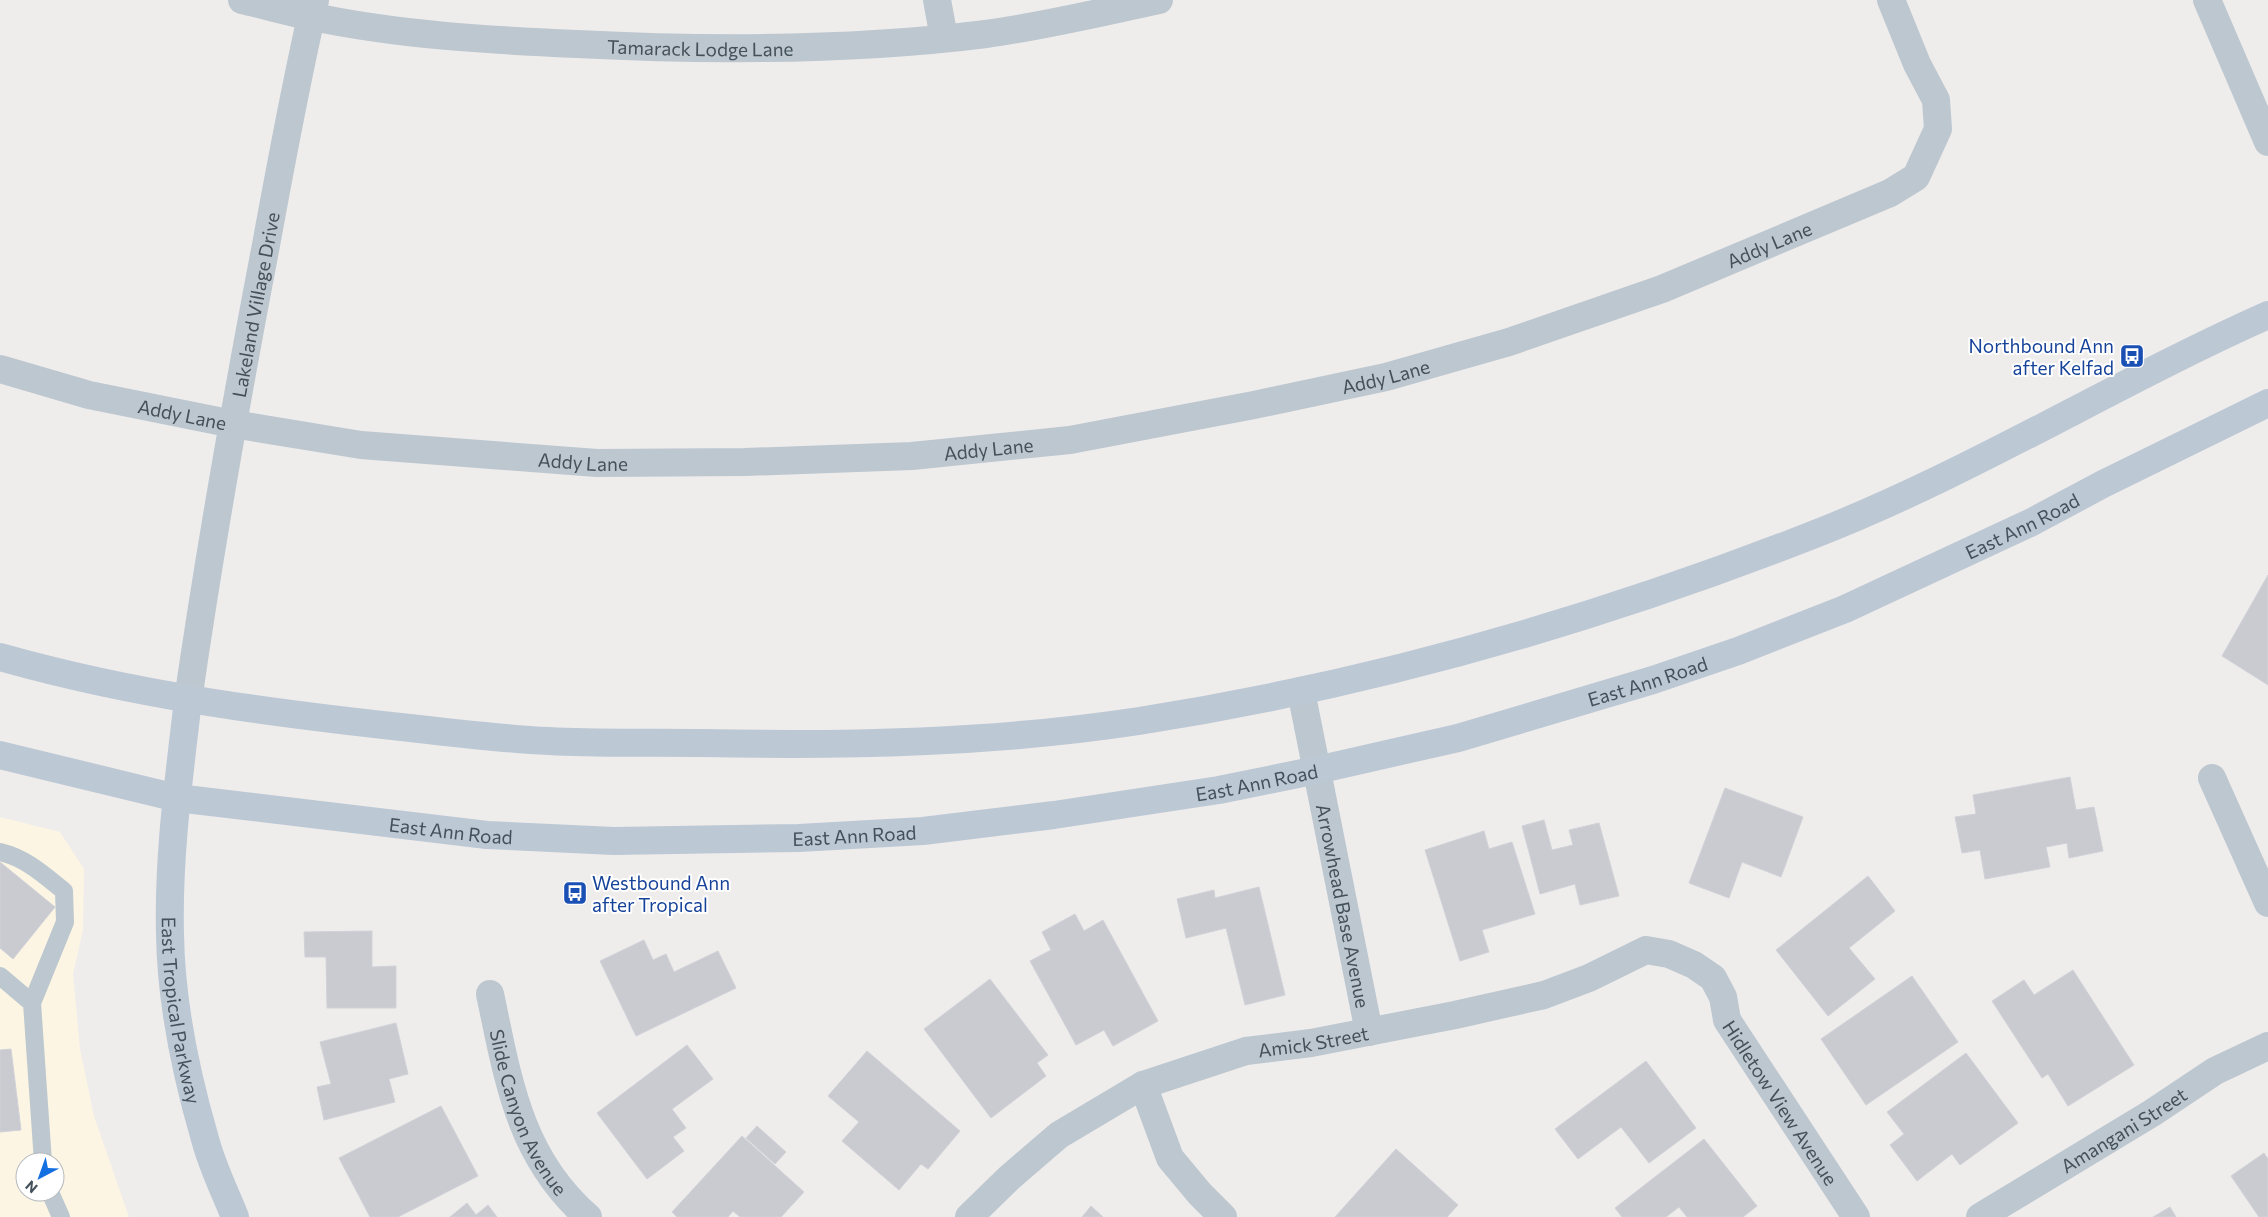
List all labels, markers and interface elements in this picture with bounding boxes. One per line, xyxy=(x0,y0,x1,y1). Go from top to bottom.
street label: Tamarack Lodge Lane xyxy=(607,34,794,60)
street label: Lakeland Village Drive xyxy=(226,210,283,399)
street label: Addy Lane xyxy=(1723,216,1815,272)
place label: Northbound Ann after Kelfad xyxy=(1968,334,2114,379)
bus stop icon: Northbound Ann after Kelfad xyxy=(2119,343,2145,369)
street label: Addy Lane xyxy=(1339,354,1432,398)
street label: Addy Lane xyxy=(136,394,229,434)
street label: Addy Lane xyxy=(943,432,1034,464)
street label: Addy Lane xyxy=(537,447,628,474)
street label: East Ann Road xyxy=(1961,488,2083,563)
street label: East Ann Road xyxy=(1585,651,1710,710)
street label: East Ann Road xyxy=(1194,759,1320,805)
street label: Arrowhead Base Avenue xyxy=(1312,802,1375,1010)
street label: East Ann Road xyxy=(388,812,513,848)
street label: East Ann Road xyxy=(792,820,917,850)
place label: Westbound Ann after Tropical xyxy=(592,871,730,916)
bus stop icon: Westbound Ann after Tropical xyxy=(562,880,588,906)
street label: East Tropical Parkway xyxy=(158,917,206,1106)
street label: Hidletow View Avenue xyxy=(1719,1016,1843,1189)
street label: Amick Street xyxy=(1257,1021,1371,1061)
street label: Slide Canyon Avenue xyxy=(486,1027,572,1200)
street label: Amangani Street xyxy=(2056,1082,2191,1177)
north arrow xyxy=(15,1152,65,1202)
text: N xyxy=(22,1177,41,1197)

